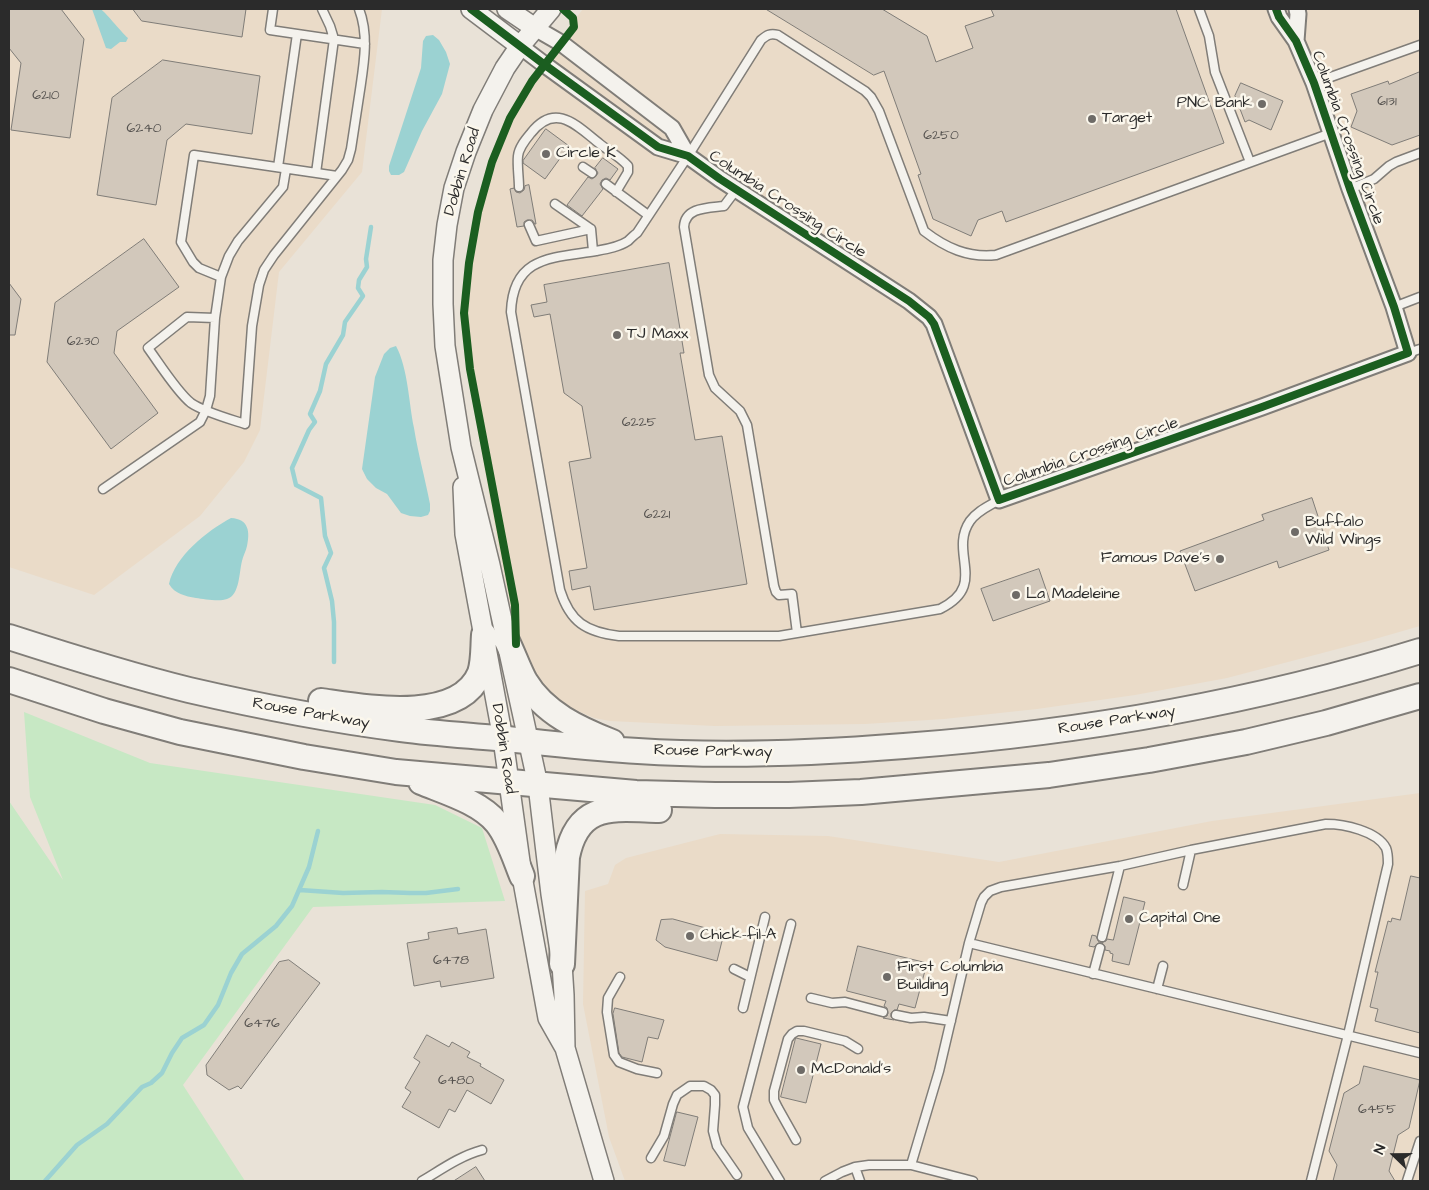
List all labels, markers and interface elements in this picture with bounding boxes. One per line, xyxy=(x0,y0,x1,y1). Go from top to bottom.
street label: Columbia Crossing Circle xyxy=(1307,48,1387,228)
house number: 6210 xyxy=(32,88,60,104)
place label: PNC Bank xyxy=(1177,94,1252,114)
house number: 6131 xyxy=(1377,94,1397,110)
marker: PNC Bank xyxy=(1256,98,1268,110)
place label: Target xyxy=(1102,109,1152,129)
marker: Target xyxy=(1086,113,1098,125)
house number: 6240 xyxy=(126,121,162,137)
street label: Dobbin Road xyxy=(441,126,485,218)
house number: 6250 xyxy=(923,128,959,144)
place label: Circle K xyxy=(556,144,616,164)
street label: Columbia Crossing Circle xyxy=(705,147,869,263)
marker: Circle K xyxy=(540,148,552,160)
place label: TJ Maxx xyxy=(627,325,688,345)
marker: TJ Maxx xyxy=(611,329,623,341)
house number: 6230 xyxy=(67,334,99,350)
street label: Columbia Crossing Circle xyxy=(1001,414,1181,492)
house number: 6225 xyxy=(622,415,656,431)
house number: 6221 xyxy=(644,507,670,523)
place label: Buffalo Wild Wings xyxy=(1305,513,1381,551)
marker: Buffalo Wild Wings xyxy=(1289,526,1301,538)
place label: Famous Dave's xyxy=(1101,549,1210,569)
marker: Famous Dave's xyxy=(1214,553,1226,565)
place label: La Madeleine xyxy=(1026,585,1120,605)
marker: La Madeleine xyxy=(1010,589,1022,601)
street label: Rouse Parkway xyxy=(251,694,371,734)
street label: Rouse Parkway xyxy=(1057,702,1177,740)
street label: Dobbin Road xyxy=(486,703,520,795)
street label: Rouse Parkway xyxy=(654,741,772,763)
place label: Capital One xyxy=(1139,909,1221,929)
marker: Capital One xyxy=(1123,913,1135,925)
place label: Chick-fil-A xyxy=(700,926,776,946)
marker: Chick-fil-A xyxy=(684,930,696,942)
house number: 6478 xyxy=(433,953,469,969)
place label: First Columbia Building xyxy=(897,958,1003,996)
marker: First Columbia Building xyxy=(881,971,893,983)
house number: 6476 xyxy=(244,1016,280,1032)
place label: McDonald's xyxy=(811,1060,891,1080)
marker: McDonald's xyxy=(795,1064,807,1076)
house number: 6480 xyxy=(438,1073,474,1089)
house number: 6455 xyxy=(1358,1102,1396,1118)
north arrow xyxy=(1369,1130,1419,1180)
text: N xyxy=(1369,1142,1391,1157)

